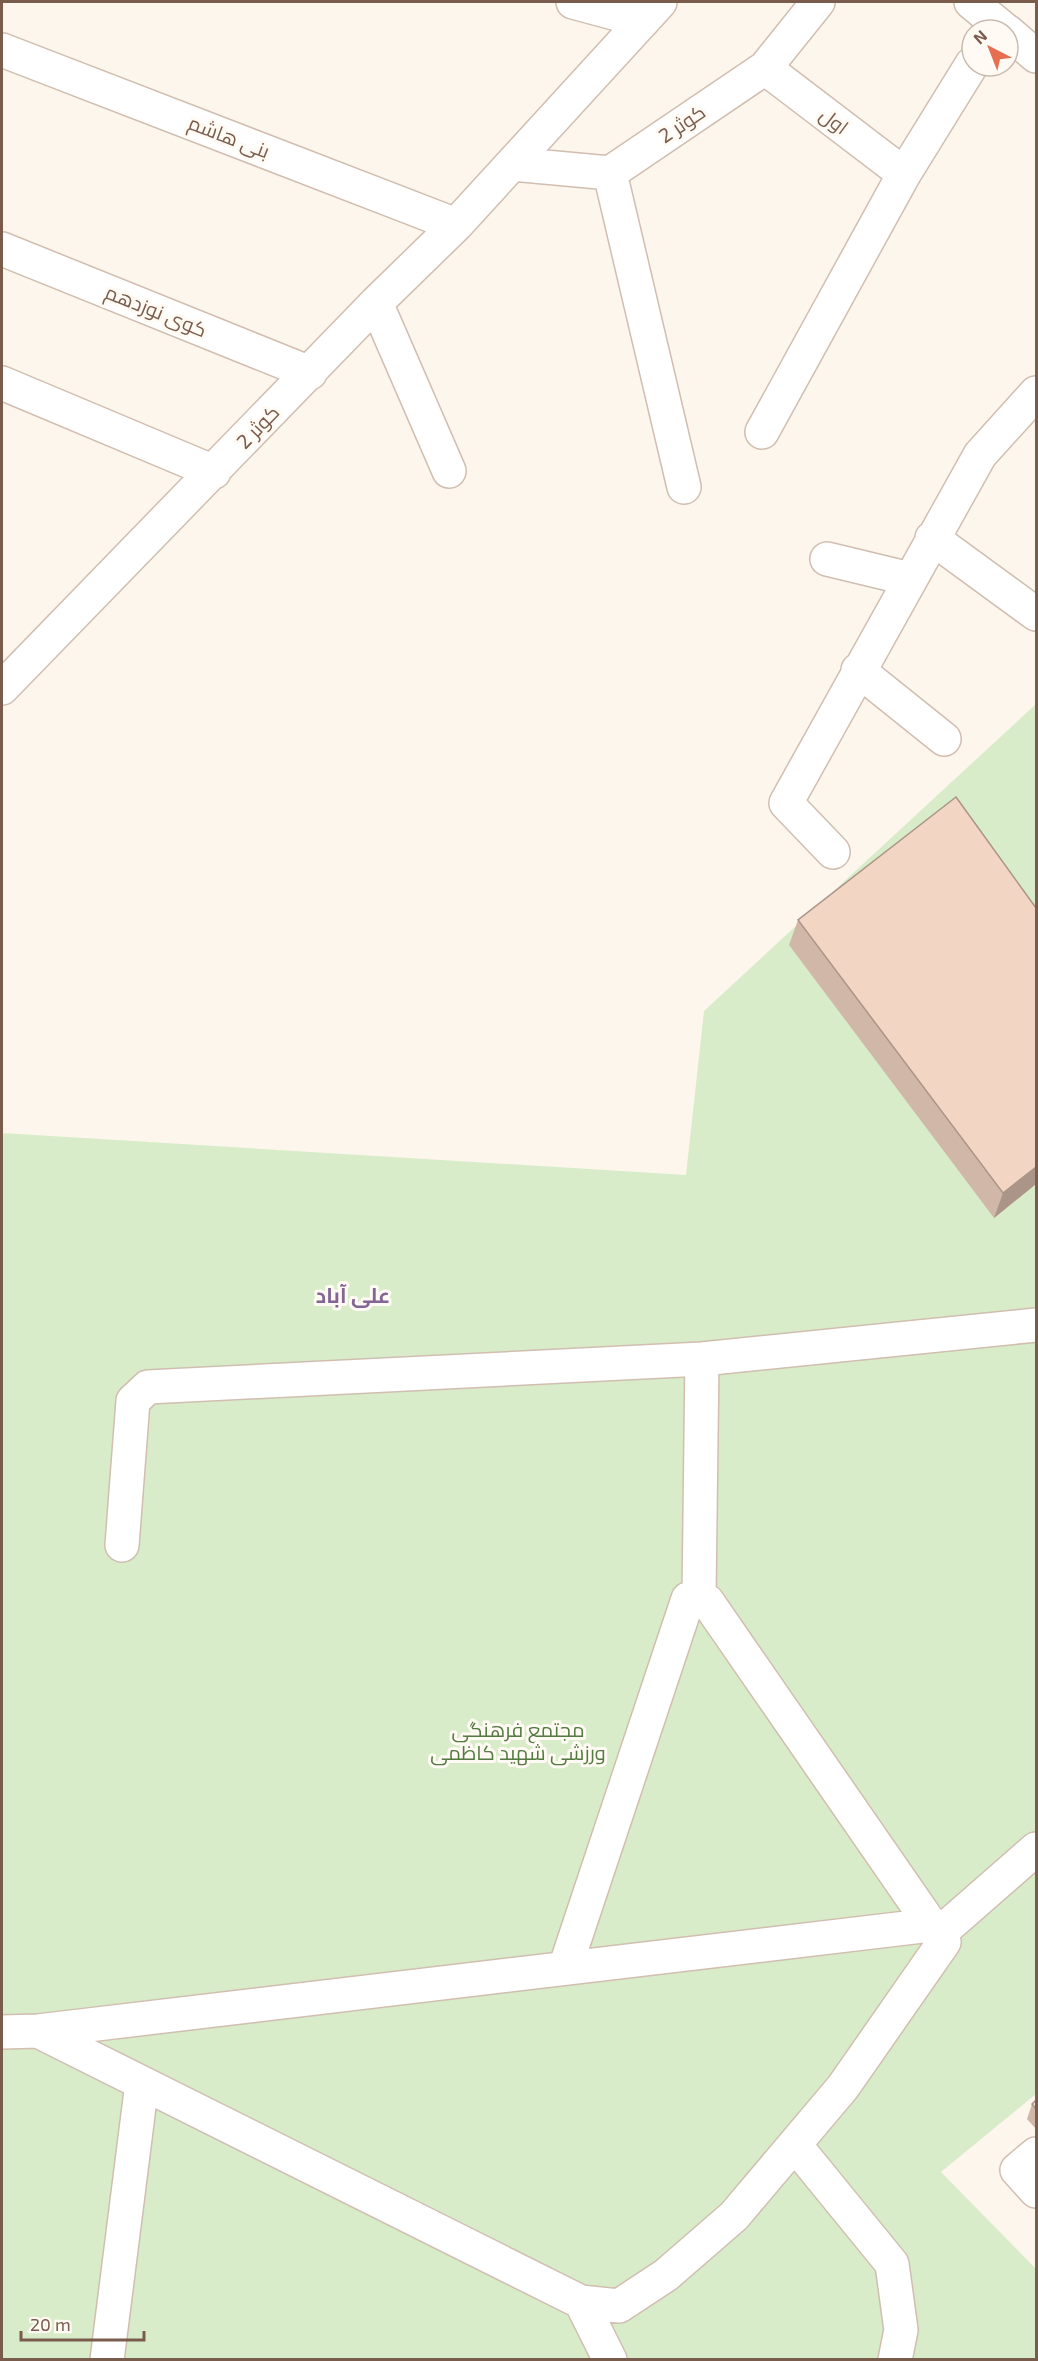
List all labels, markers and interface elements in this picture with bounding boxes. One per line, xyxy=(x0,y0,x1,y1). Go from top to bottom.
north arrow xyxy=(960,18,1020,78)
text: N xyxy=(969,26,990,47)
street label: کوثر 2 xyxy=(654,99,710,148)
street label: اول xyxy=(814,102,854,140)
street label: بنی هاشم xyxy=(184,110,273,165)
street label: کوی نوزدهم xyxy=(101,279,211,344)
street label: کوثر 2 xyxy=(231,400,284,454)
district label: علی آباد xyxy=(316,1282,390,1308)
park label: مجتمع فرهنگی ورزشی شهید کاظمی xyxy=(430,1717,606,1766)
scale bar xyxy=(21,2304,144,2342)
text: 20 m xyxy=(30,2313,71,2335)

